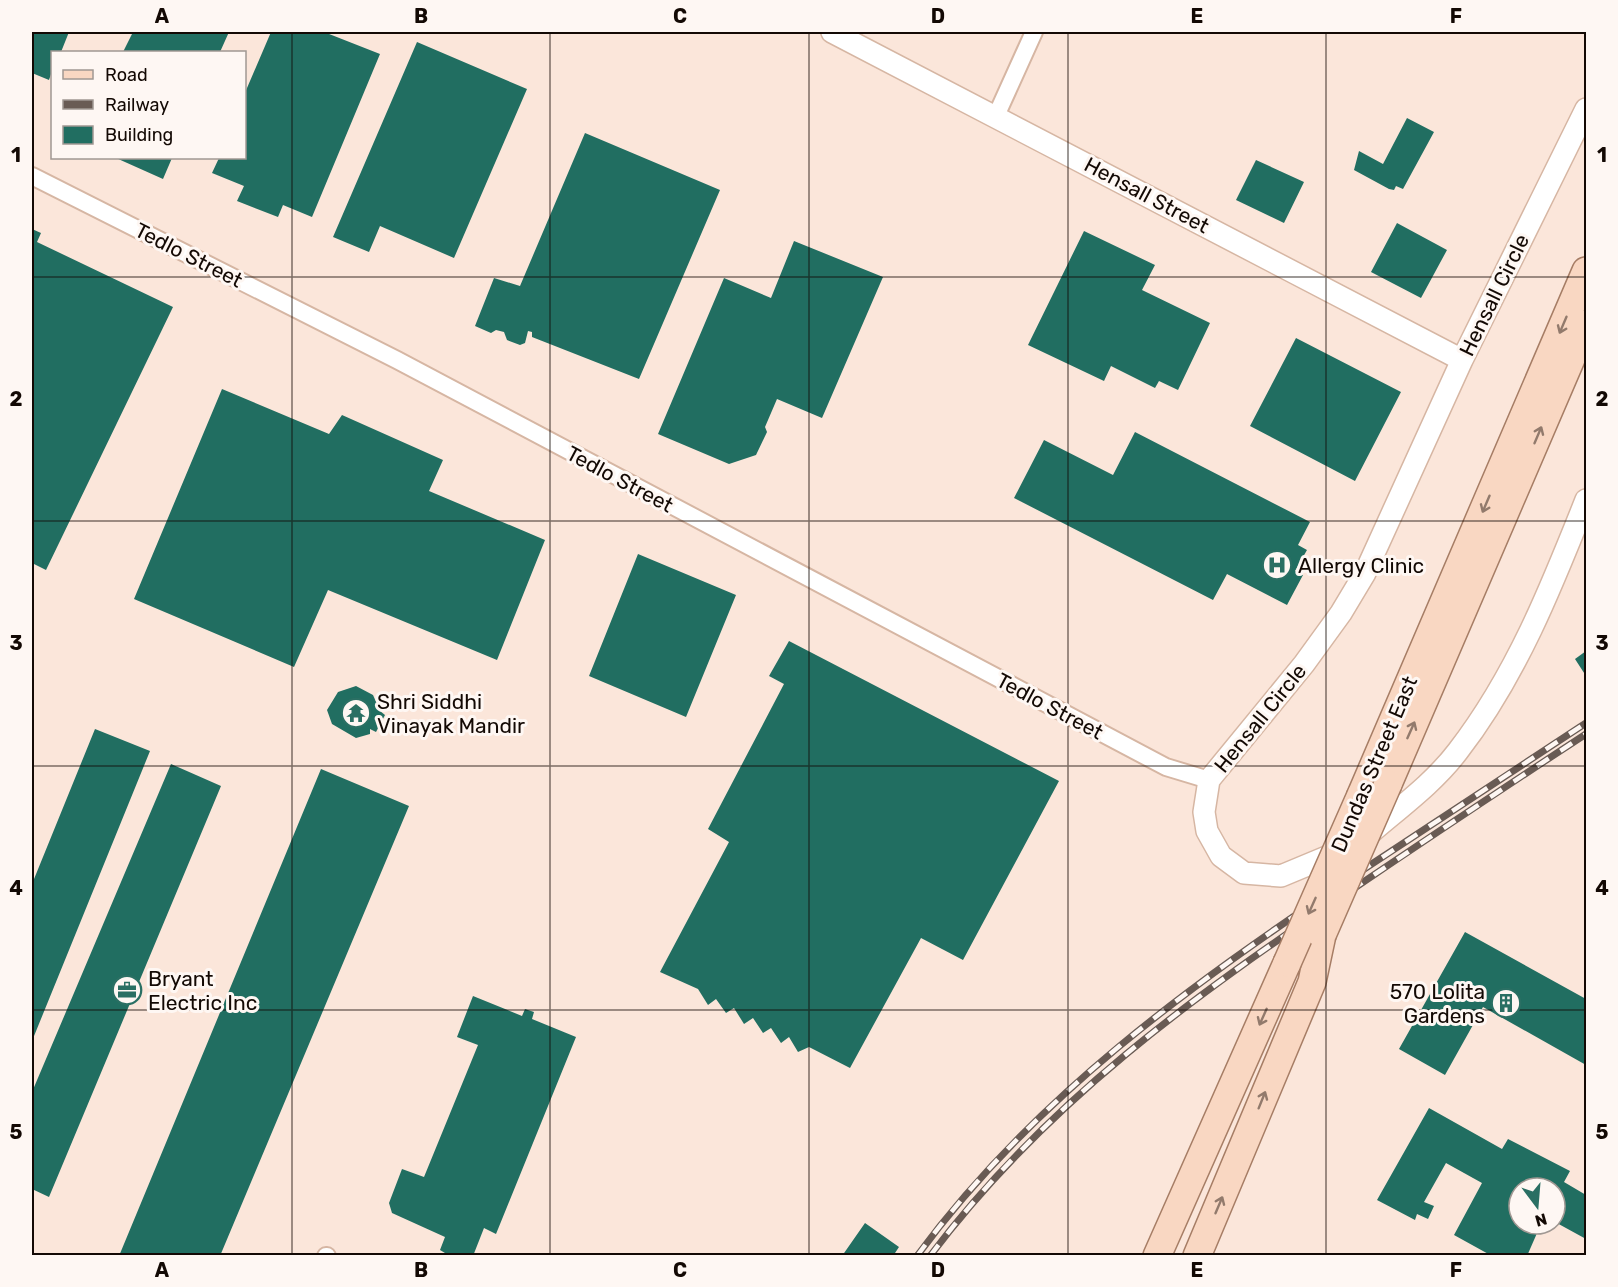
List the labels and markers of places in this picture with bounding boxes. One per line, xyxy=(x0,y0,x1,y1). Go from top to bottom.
hospital icon: Allergy Clinic xyxy=(1261,549,1293,581)
place label: Allergy Clinic xyxy=(1298,553,1424,578)
place label: Shri Siddhi Vinayak Mandir xyxy=(377,689,525,738)
temple icon: Shri Siddhi Vinayak Mandir xyxy=(340,697,372,729)
place label: Bryant Electric Inc xyxy=(148,966,257,1015)
office icon: Bryant Electric Inc xyxy=(111,974,143,1006)
place label: 570 Lolita Gardens xyxy=(1390,979,1485,1028)
building icon: 570 Lolita Gardens xyxy=(1490,987,1522,1019)

